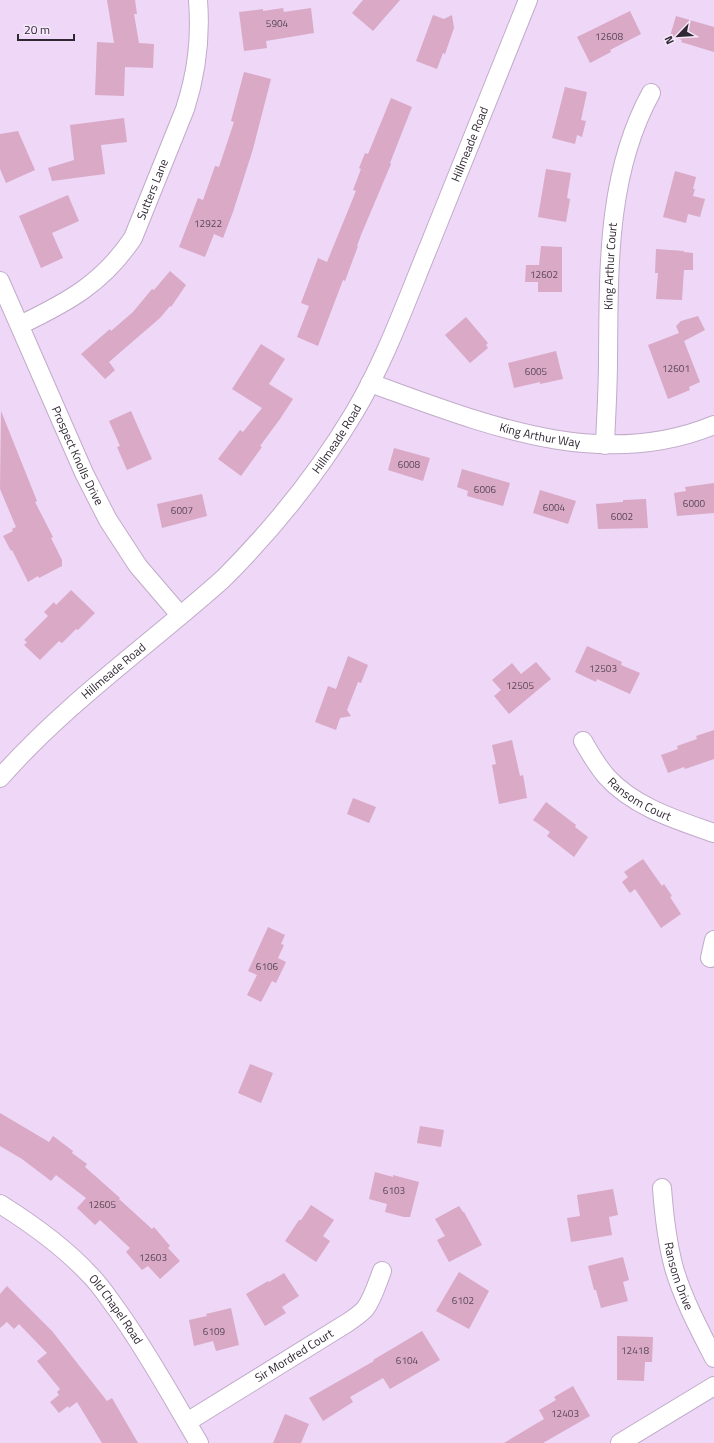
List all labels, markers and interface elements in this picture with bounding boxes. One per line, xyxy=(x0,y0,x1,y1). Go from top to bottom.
scale bar xyxy=(18,16,74,42)
house number: 5904 xyxy=(266,16,289,31)
north arrow xyxy=(658,16,698,56)
text: 20 m xyxy=(24,20,50,39)
house number: 12608 xyxy=(595,29,623,44)
text: N xyxy=(660,33,678,47)
street label: Hillmeade Road xyxy=(446,104,493,185)
street label: Sutters Lane xyxy=(131,156,173,223)
house number: 12922 xyxy=(194,216,222,231)
street label: King Arthur Court xyxy=(598,221,622,310)
house number: 12602 xyxy=(530,267,558,282)
house number: 12601 xyxy=(662,361,690,376)
house number: 6005 xyxy=(525,364,548,379)
street label: Hillmeade Road xyxy=(307,401,366,477)
street label: Prospect Knolls Drive xyxy=(47,403,109,508)
street label: King Arthur Way xyxy=(497,417,581,452)
house number: 6008 xyxy=(398,457,421,472)
house number: 6006 xyxy=(474,482,497,497)
house number: 6000 xyxy=(683,496,706,511)
house number: 6004 xyxy=(543,500,566,515)
house number: 6007 xyxy=(171,503,193,518)
house number: 6002 xyxy=(611,509,633,524)
street label: Hillmeade Road xyxy=(77,638,150,704)
house number: 12503 xyxy=(589,661,617,676)
house number: 12505 xyxy=(506,678,534,693)
street label: Ransom Court xyxy=(603,773,675,826)
house number: 6106 xyxy=(256,959,279,974)
house number: 6103 xyxy=(383,1183,405,1198)
house number: 12605 xyxy=(88,1197,116,1212)
street label: Ransom Drive xyxy=(659,1240,699,1313)
house number: 12603 xyxy=(139,1250,167,1265)
street label: Old Chapel Road xyxy=(85,1270,148,1348)
house number: 6102 xyxy=(452,1293,474,1308)
street label: Sir Mordred Court xyxy=(251,1323,338,1387)
house number: 6109 xyxy=(203,1324,226,1339)
house number: 12418 xyxy=(621,1343,649,1358)
house number: 6104 xyxy=(396,1353,419,1368)
house number: 12403 xyxy=(551,1406,579,1421)

